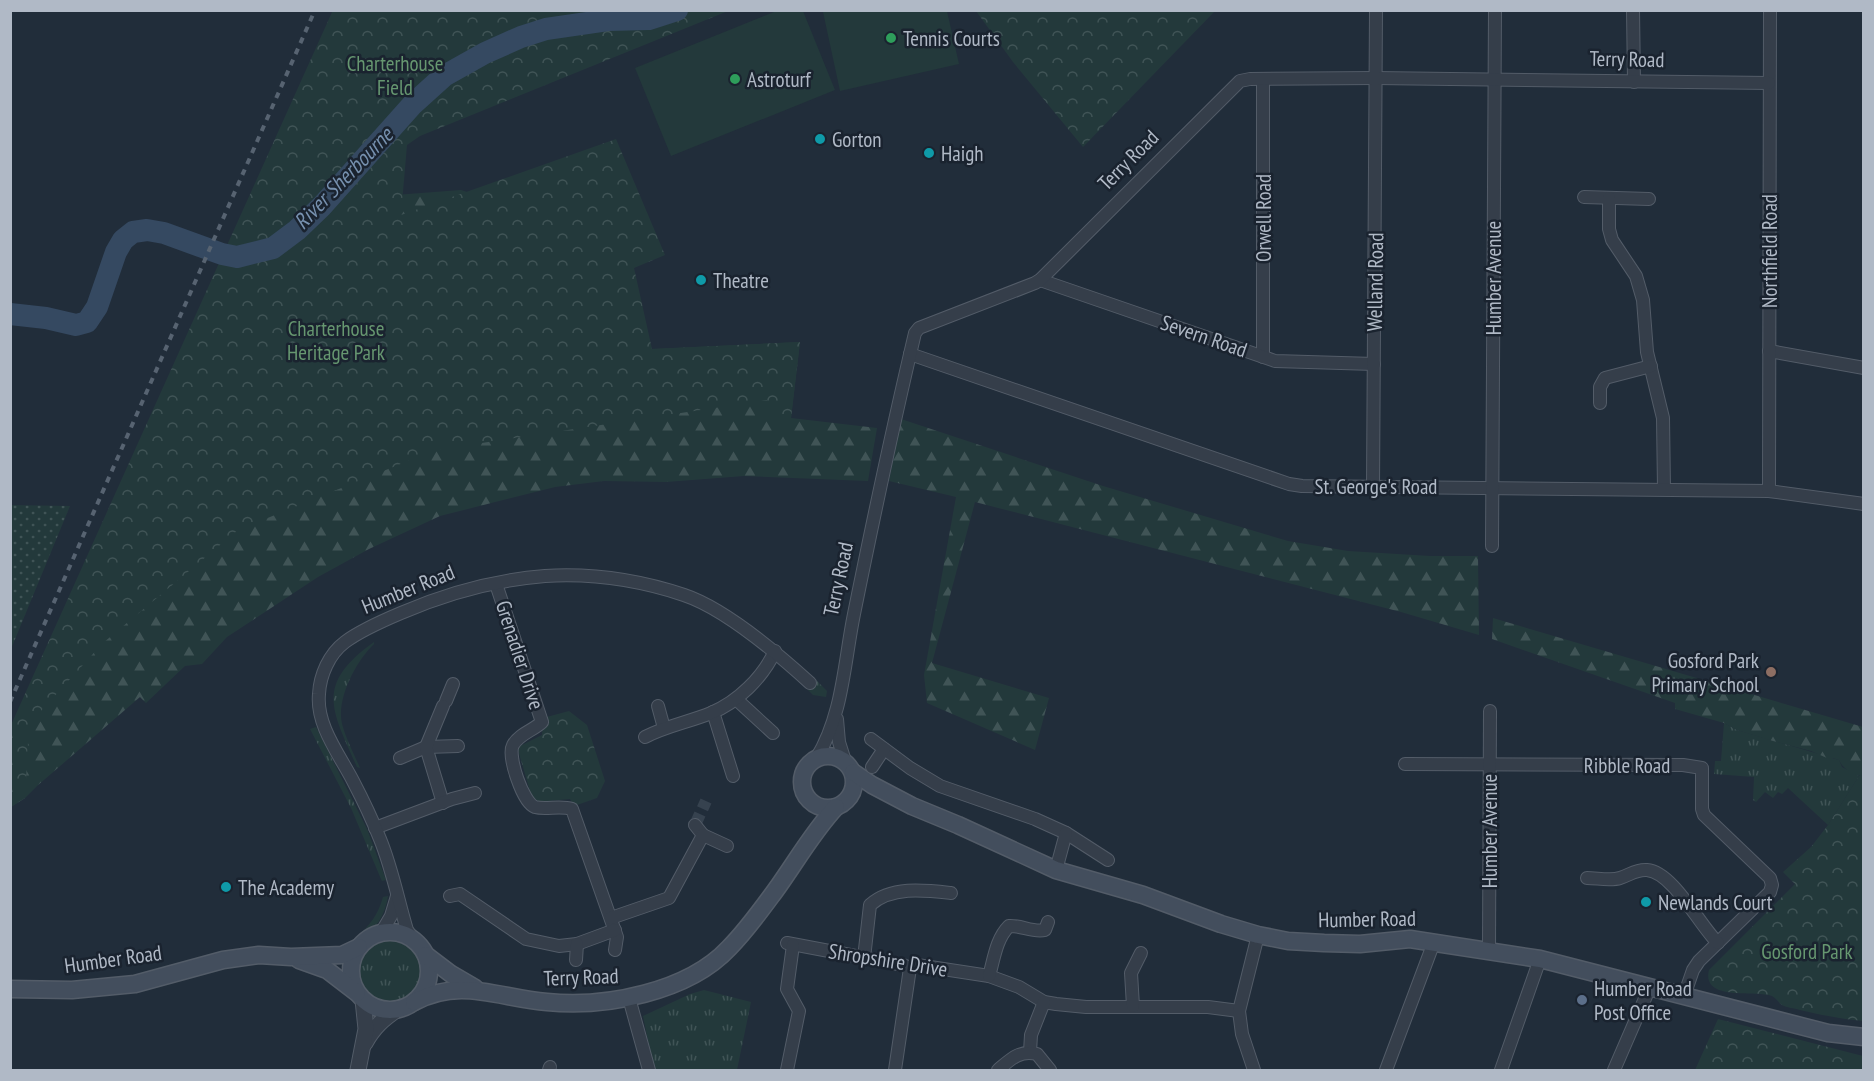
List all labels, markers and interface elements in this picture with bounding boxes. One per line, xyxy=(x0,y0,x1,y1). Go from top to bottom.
place label: Tennis Courts xyxy=(903,25,1000,52)
marker: Tennis Courts xyxy=(884,31,898,45)
street label: Terry Road xyxy=(1589,45,1665,73)
park label: Charterhouse Field xyxy=(347,50,443,101)
place label: Astroturf xyxy=(747,66,811,93)
marker: Astroturf xyxy=(728,72,742,86)
water label: River Sherbourne xyxy=(287,120,400,235)
street label: Terry Road xyxy=(1092,124,1164,196)
place label: Gorton xyxy=(832,126,882,153)
marker: Gorton xyxy=(813,132,827,146)
place label: Haigh xyxy=(941,140,984,167)
marker: Haigh xyxy=(922,146,936,160)
street label: Orwell Road xyxy=(1250,174,1277,262)
street label: Northfield Road xyxy=(1756,194,1783,308)
street label: Humber Avenue xyxy=(1480,221,1507,335)
street label: Welland Road xyxy=(1361,232,1389,332)
place label: Theatre xyxy=(713,267,769,294)
marker: Theatre xyxy=(694,273,708,287)
street label: Severn Road xyxy=(1157,309,1251,363)
park label: Charterhouse Heritage Park xyxy=(287,315,385,366)
street label: St. George's Road xyxy=(1315,473,1437,500)
street label: Terry Road xyxy=(817,540,859,618)
street label: Humber Road xyxy=(358,558,458,620)
street label: Grenadier Drive xyxy=(490,597,550,713)
place label: Gosford Park Primary School xyxy=(1651,647,1759,698)
marker: Gosford Park Primary School xyxy=(1764,665,1778,679)
street label: Ribble Road xyxy=(1584,752,1670,779)
street label: Humber Avenue xyxy=(1476,774,1503,888)
place label: The Academy xyxy=(238,874,334,901)
marker: The Academy xyxy=(219,880,233,894)
place label: Newlands Court xyxy=(1658,889,1773,916)
marker: Newlands Court xyxy=(1639,895,1653,909)
street label: Humber Road xyxy=(1318,905,1416,933)
street label: Shropshire Drive xyxy=(827,937,949,983)
park label: Gosford Park xyxy=(1761,938,1853,965)
street label: Humber Road xyxy=(63,939,163,979)
street label: Terry Road xyxy=(543,962,619,992)
place label: Humber Road Post Office xyxy=(1594,975,1692,1026)
marker: Humber Road Post Office xyxy=(1575,993,1589,1007)

